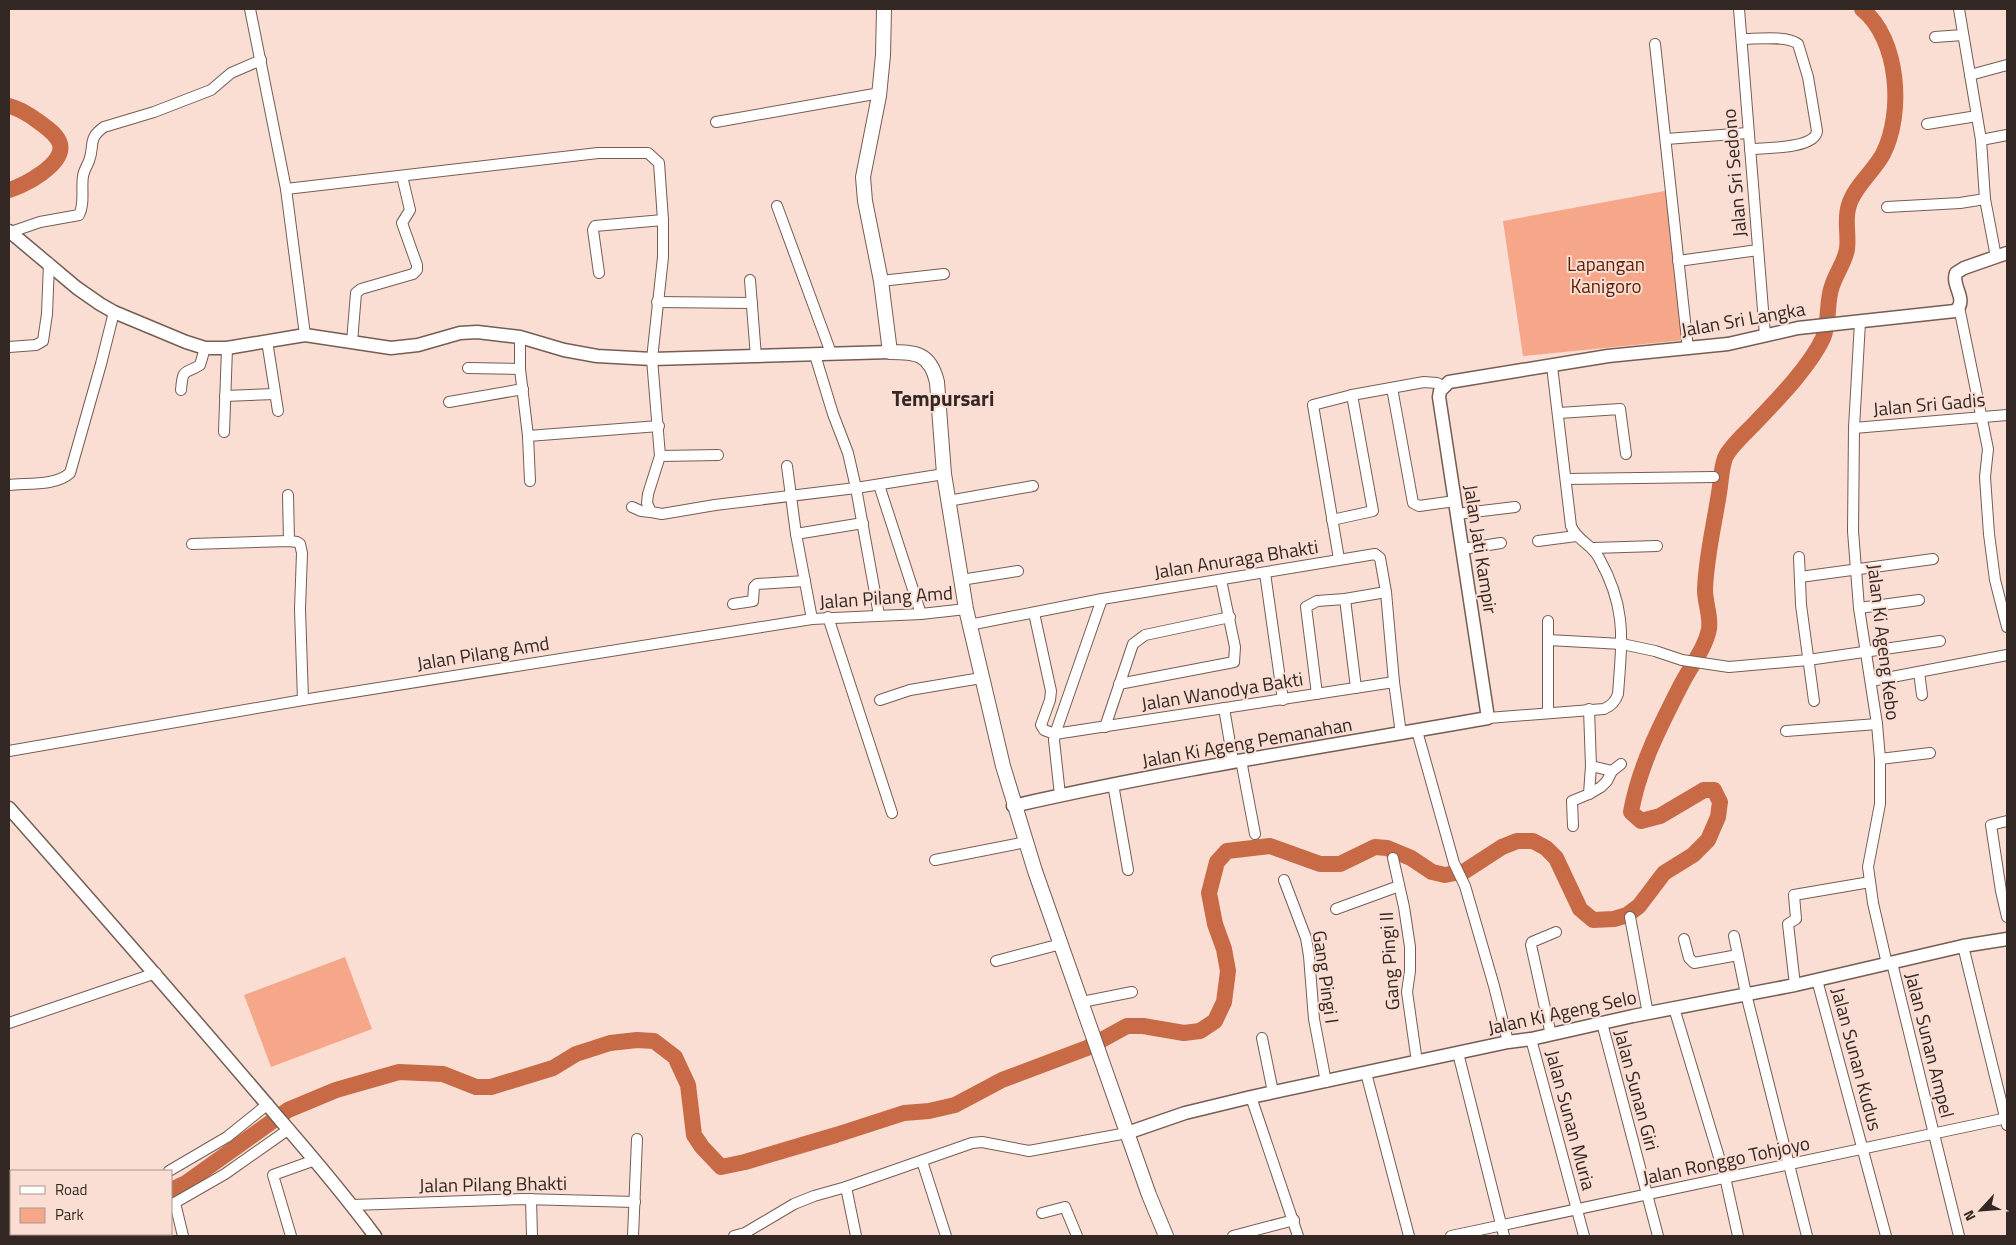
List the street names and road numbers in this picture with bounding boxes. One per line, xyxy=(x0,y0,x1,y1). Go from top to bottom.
street label: Jalan Sri Sedono xyxy=(1713,108,1754,238)
street label: Jalan Sri Langka xyxy=(1679,293,1808,344)
street label: Jalan Sri Gadis xyxy=(1872,384,1987,423)
street label: Jalan Jati Kampir xyxy=(1457,482,1506,616)
street label: Jalan Anuraga Bhakti xyxy=(1152,531,1320,586)
street label: Jalan Ki Ageng Kebo xyxy=(1861,562,1908,722)
street label: Jalan Pilang Amd xyxy=(818,577,954,616)
street label: Jalan Pilang Amd xyxy=(414,628,551,677)
street label: Jalan Wanodya Bakti xyxy=(1139,663,1305,718)
street label: Jalan Ki Ageng Pemanahan xyxy=(1140,709,1354,774)
street label: Gang Pingi II xyxy=(1371,911,1406,1011)
street label: Gang Pingi I xyxy=(1306,928,1347,1025)
street label: Jalan Sunan Ampel xyxy=(1898,969,1963,1121)
street label: Jalan Ki Ageng Selo xyxy=(1485,982,1639,1041)
street label: Jalan Sunan Kudus xyxy=(1824,984,1891,1134)
street label: Jalan Sunan Giri xyxy=(1607,1026,1668,1154)
street label: Jalan Sunan Muria xyxy=(1539,1047,1604,1194)
street label: Jalan Ronggo Tohjoyo xyxy=(1640,1128,1812,1191)
street label: Jalan Pilang Bhakti xyxy=(419,1168,567,1199)

